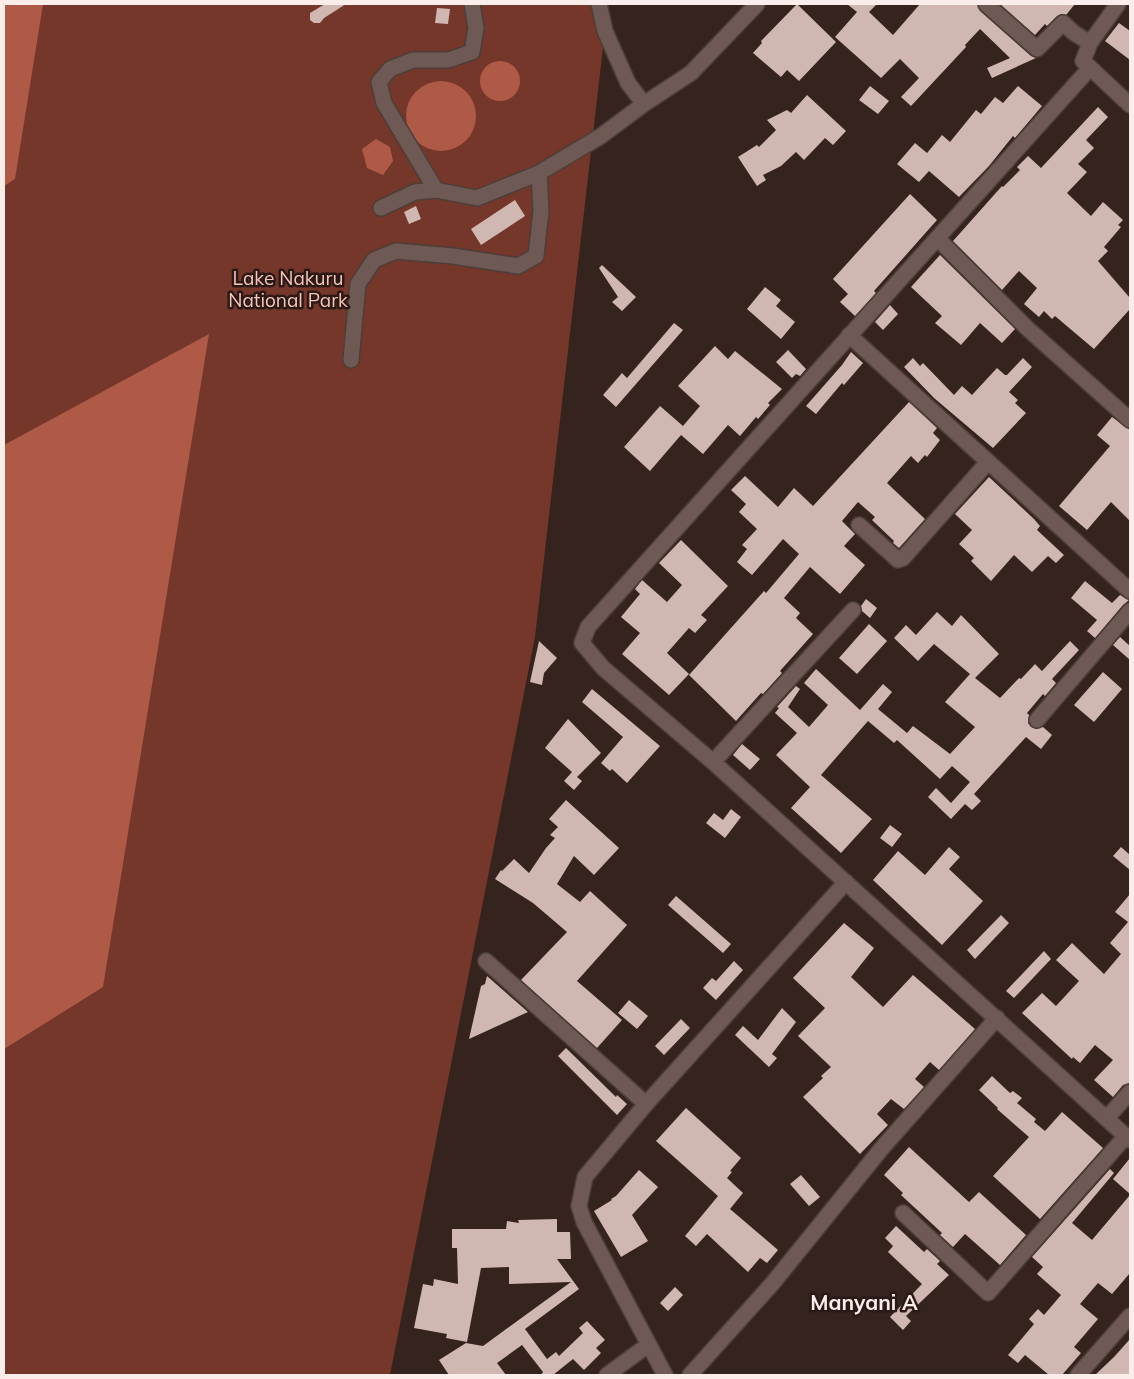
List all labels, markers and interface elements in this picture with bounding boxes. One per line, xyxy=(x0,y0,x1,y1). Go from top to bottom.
park label: Lake Nakuru National Park xyxy=(228,266,348,312)
district label: Manyani A xyxy=(810,1289,918,1315)

